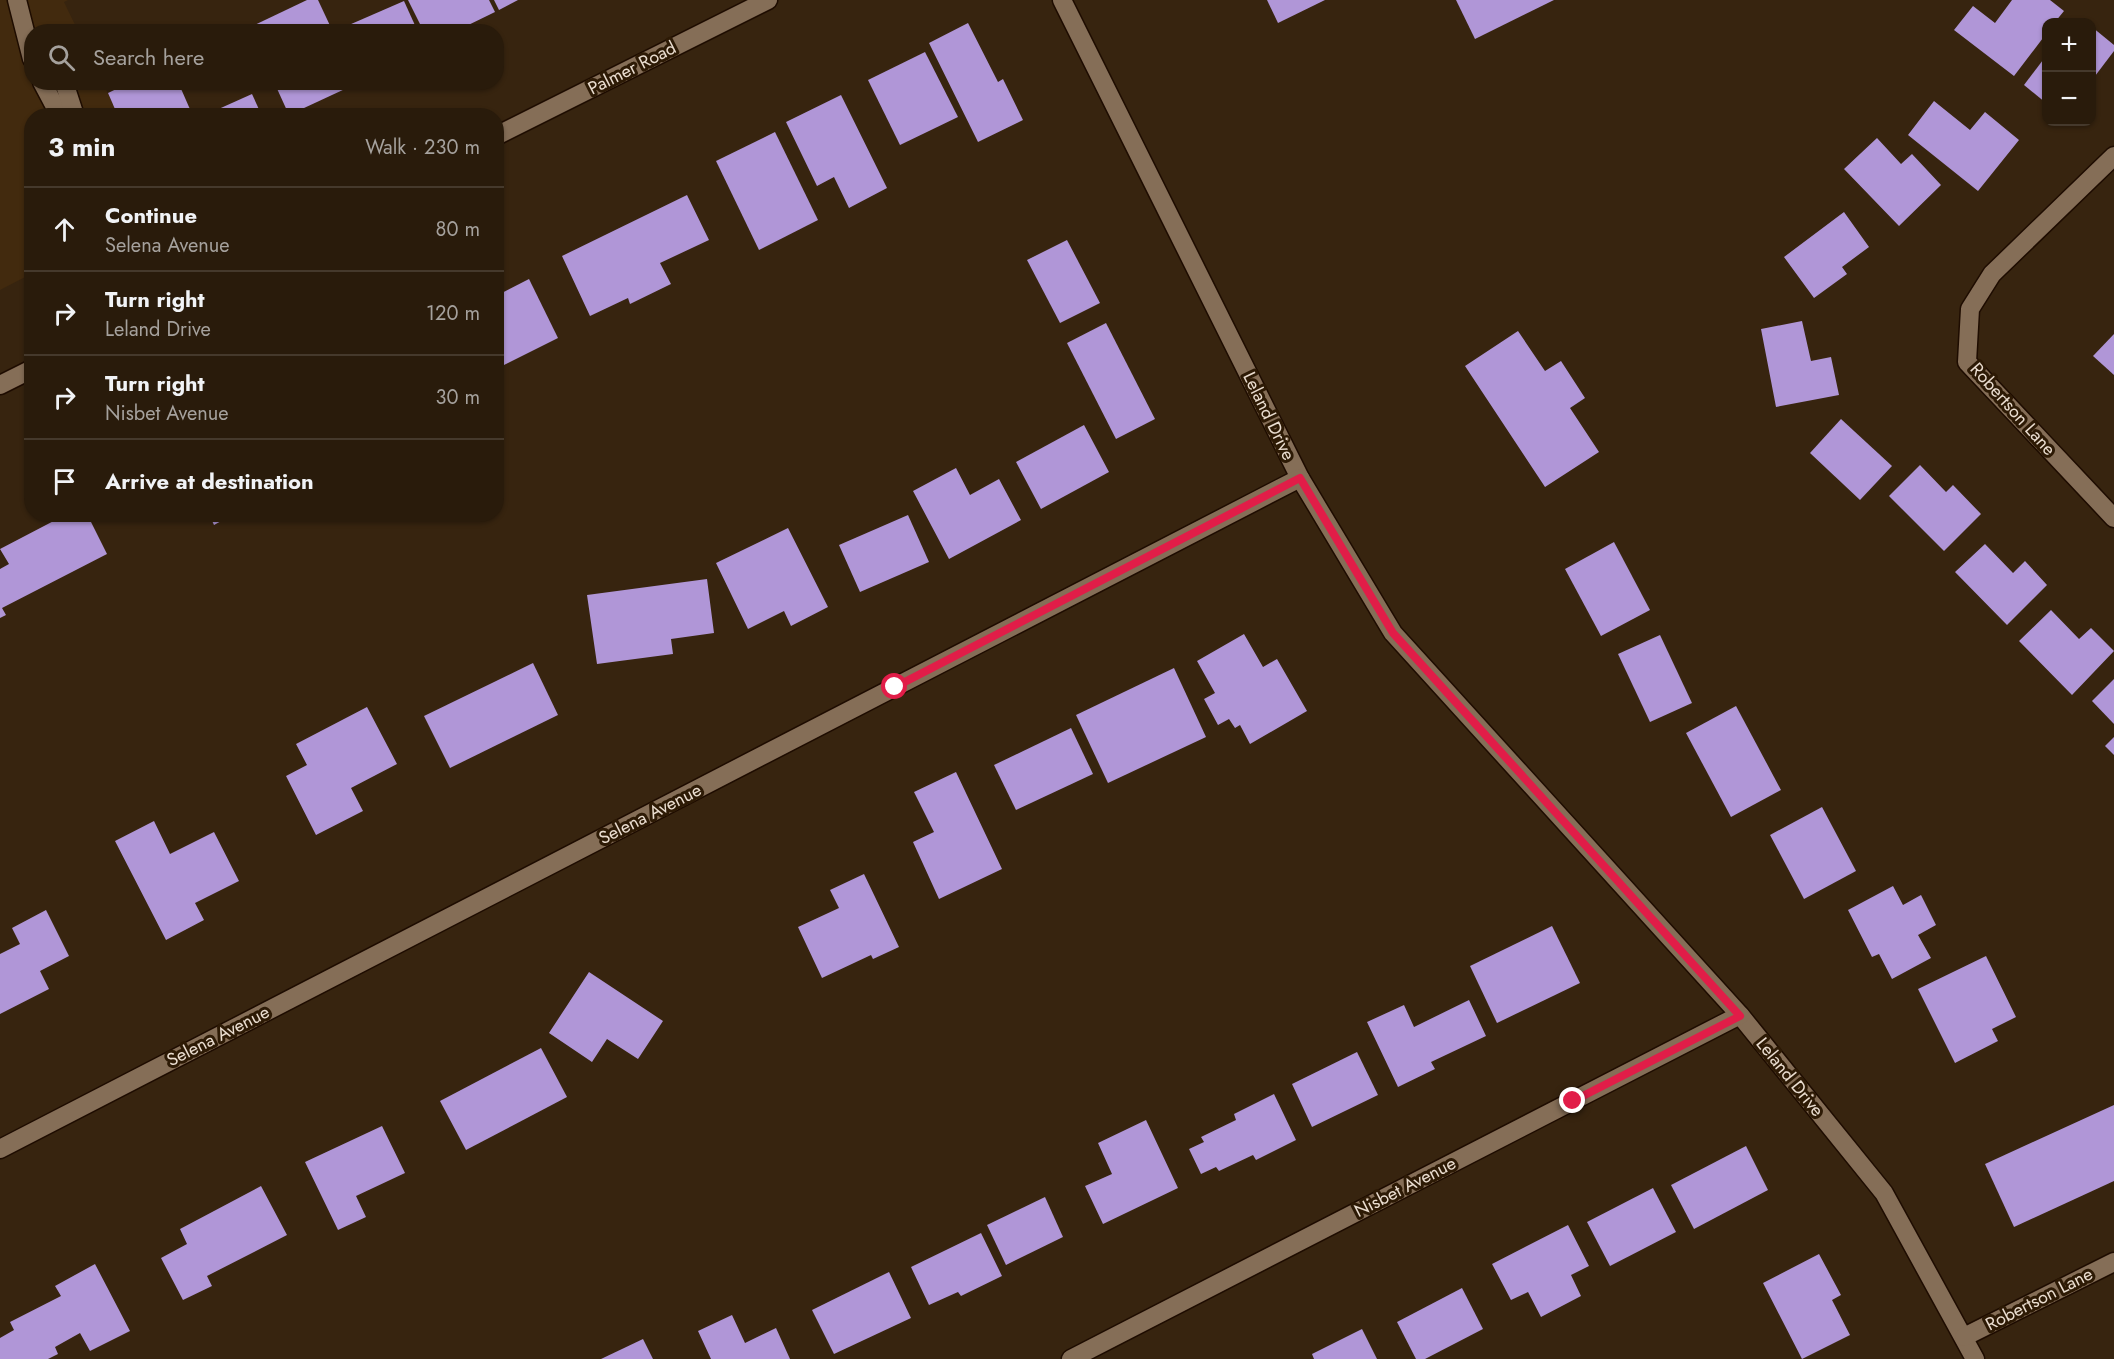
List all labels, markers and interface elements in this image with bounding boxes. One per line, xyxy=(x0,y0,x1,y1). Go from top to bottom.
map controls xyxy=(2042,18,2096,126)
button: + xyxy=(2042,18,2096,72)
search box xyxy=(24,24,504,90)
street label: Palmer Road xyxy=(583,35,681,101)
icon: search xyxy=(45,41,78,74)
text: Search here xyxy=(93,41,204,73)
button: − xyxy=(2042,72,2096,126)
text: 3 min xyxy=(48,128,115,166)
text: Walk · 230 m xyxy=(365,133,480,162)
text: Continue xyxy=(105,199,197,231)
icon: ahead xyxy=(48,213,81,246)
text: 80 m xyxy=(435,215,480,244)
text: Selena Avenue xyxy=(105,231,230,260)
text: Turn right xyxy=(105,283,205,315)
icon: right xyxy=(48,297,81,330)
text: 120 m xyxy=(426,299,480,328)
text: Leland Drive xyxy=(105,315,211,344)
street label: Robertson Lane xyxy=(1964,357,2062,461)
text: Turn right xyxy=(105,367,205,399)
street label: Leland Drive xyxy=(1236,367,1302,465)
icon: right xyxy=(48,381,81,414)
text: 30 m xyxy=(435,383,480,412)
text: Nisbet Avenue xyxy=(105,399,229,428)
icon: arrive xyxy=(48,465,81,498)
text: Arrive at destination xyxy=(105,465,314,497)
route start xyxy=(881,673,907,699)
street label: Selena Avenue xyxy=(594,777,706,851)
street label: Selena Avenue xyxy=(162,999,274,1073)
street label: Leland Drive xyxy=(1750,1032,1830,1122)
route end xyxy=(1559,1087,1585,1113)
street label: Nisbet Avenue xyxy=(1350,1150,1460,1224)
street label: Robertson Lane xyxy=(1981,1261,2097,1337)

